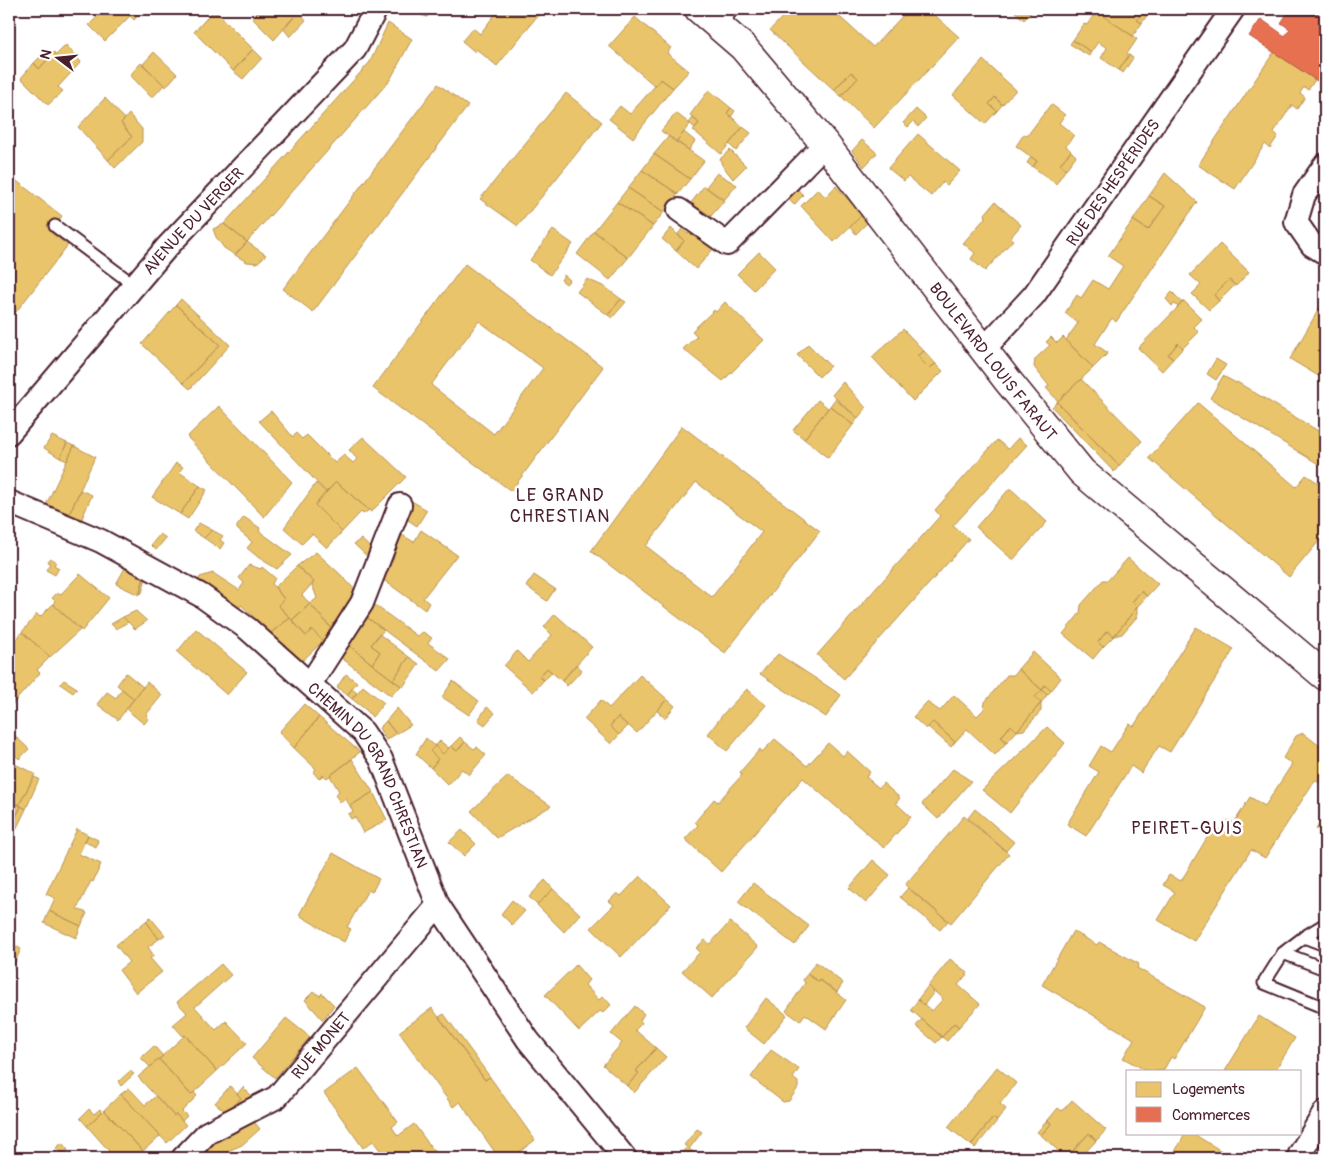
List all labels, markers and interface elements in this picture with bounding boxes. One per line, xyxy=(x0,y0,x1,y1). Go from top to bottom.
north arrow xyxy=(32,32,82,82)
text: N xyxy=(37,48,55,61)
street label: RUE DES HESPÉRIDES xyxy=(1062,116,1164,250)
street label: AVENUE DU VERGER xyxy=(139,163,248,279)
street label: BOULEVARD LOUIS FARAUT xyxy=(925,279,1061,445)
district label: LE GRAND CHRESTIAN xyxy=(510,484,610,528)
street label: CHEMIN DU GRAND CHRESTIAN xyxy=(303,678,432,871)
district label: PEIRET-GUIS xyxy=(1131,817,1243,840)
street label: RUE MONET xyxy=(287,1008,355,1083)
legend xyxy=(1126,1070,1302,1134)
text: Logements xyxy=(1172,1080,1245,1099)
text: Commerces xyxy=(1172,1106,1250,1125)

